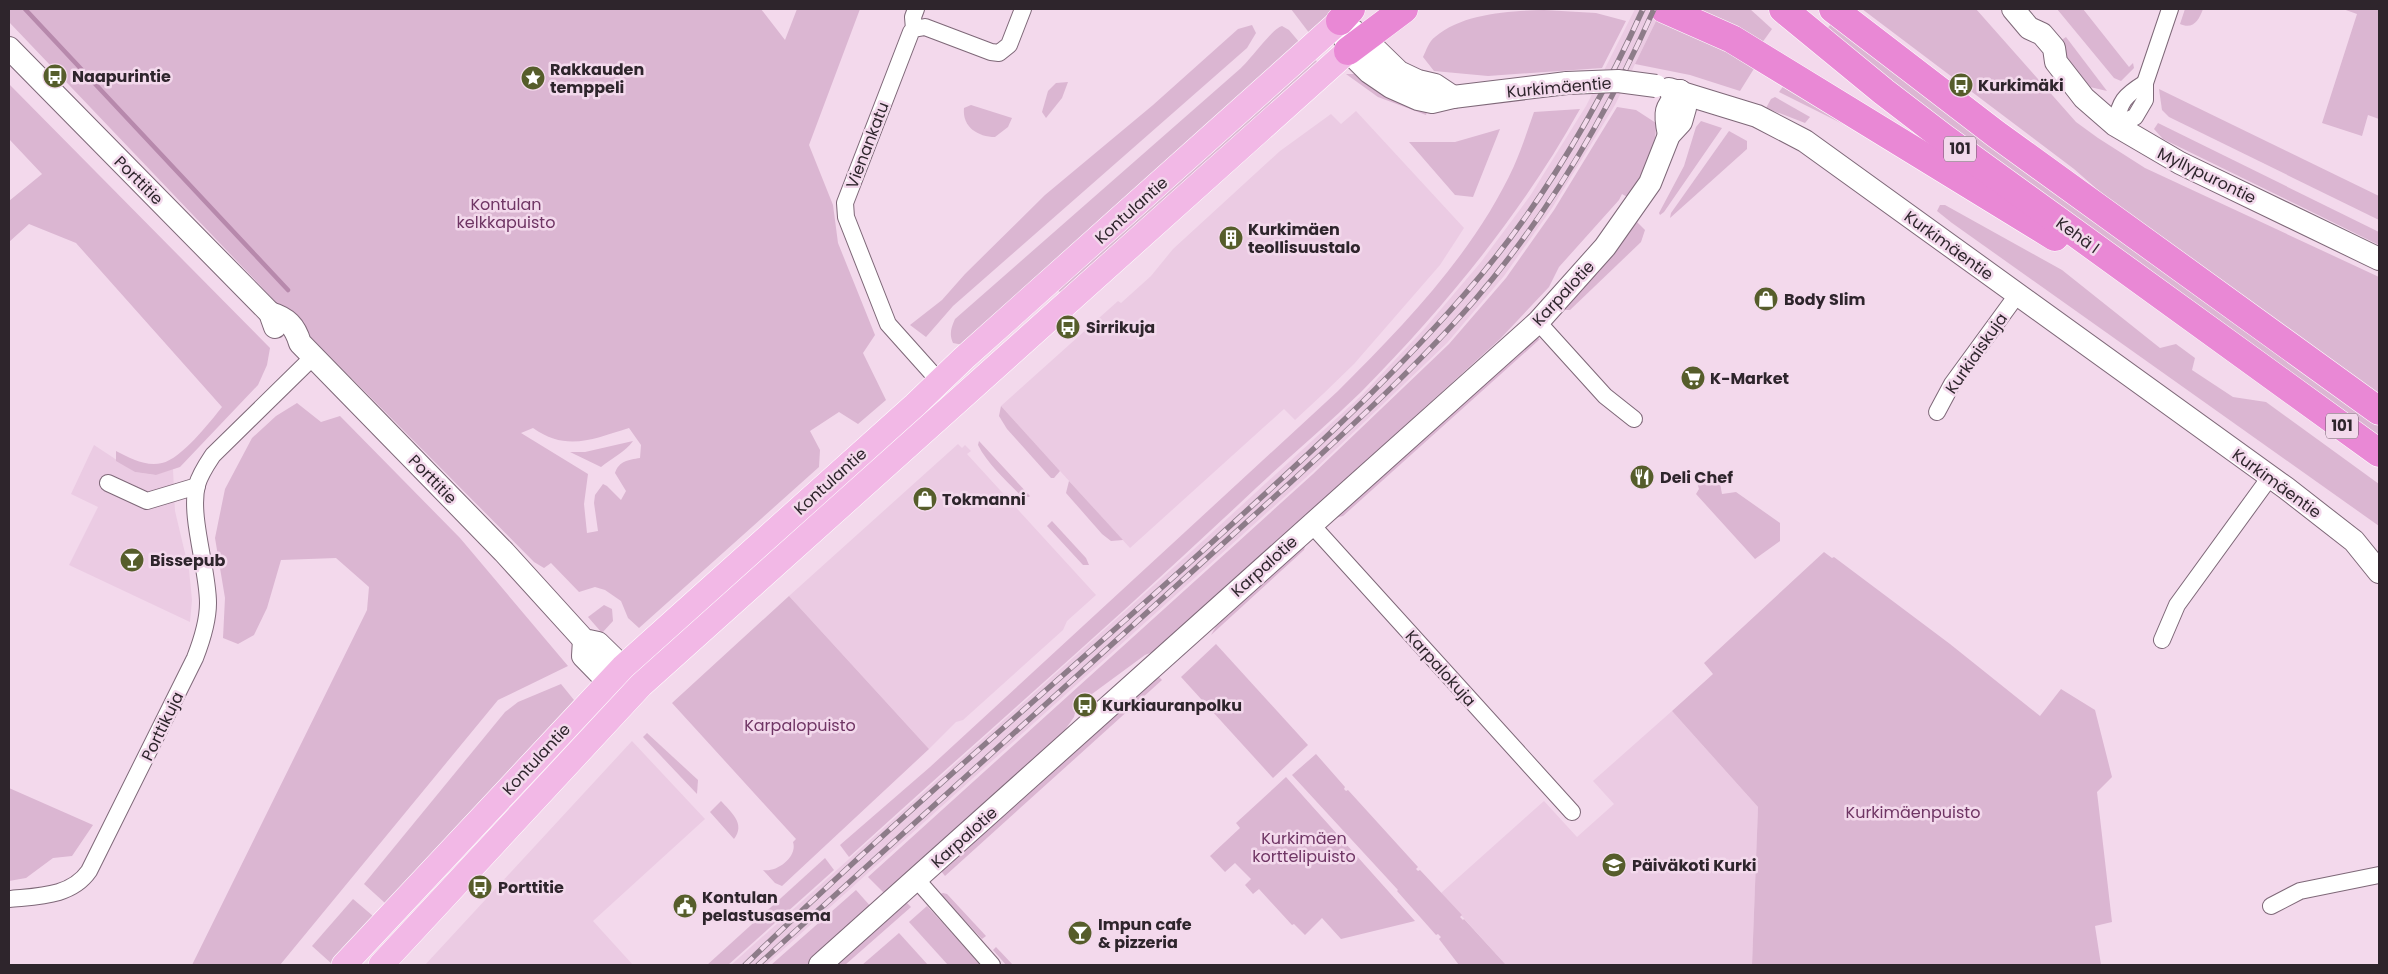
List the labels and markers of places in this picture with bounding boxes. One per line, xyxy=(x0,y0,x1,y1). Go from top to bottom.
place label: Rakkauden temppeli xyxy=(550,58,644,99)
bus stop icon: Naapurintie xyxy=(42,63,68,89)
place label: Naapurintie xyxy=(72,65,171,88)
place icon: Rakkauden temppeli xyxy=(520,65,546,91)
bus stop icon: Kurkimäki xyxy=(1948,72,1974,98)
place label: Kurkimäki xyxy=(1978,74,2064,97)
place label: Kurkimäen teollisuustalo xyxy=(1248,218,1360,259)
building icon: Kurkimäen teollisuustalo xyxy=(1218,225,1244,251)
shop icon: Body Slim xyxy=(1753,286,1779,312)
place label: Body Slim xyxy=(1784,288,1865,311)
bus stop icon: Sirrikuja xyxy=(1055,314,1081,340)
place label: Sirrikuja xyxy=(1086,316,1155,339)
supermarket icon: K-Market xyxy=(1680,365,1706,391)
place label: K-Market xyxy=(1710,367,1789,390)
restaurant icon: Deli Chef xyxy=(1629,464,1655,490)
place label: Deli Chef xyxy=(1660,466,1733,489)
shop icon: Tokmanni xyxy=(912,486,938,512)
place label: Tokmanni xyxy=(942,488,1026,511)
bar icon: Bissepub xyxy=(119,547,145,573)
place label: Bissepub xyxy=(150,549,226,572)
bus stop icon: Kurkiauranpolku xyxy=(1072,692,1098,718)
place label: Kurkiauranpolku xyxy=(1102,694,1242,717)
school or university icon: Päiväkoti Kurki xyxy=(1601,852,1627,878)
place label: Päiväkoti Kurki xyxy=(1632,854,1757,877)
bus stop icon: Porttitie xyxy=(467,874,493,900)
place label: Porttitie xyxy=(498,876,564,899)
place label: Kontulan pelastusasema xyxy=(702,886,831,927)
public building icon: Kontulan pelastusasema xyxy=(672,893,698,919)
place label: Impun cafe & pizzeria xyxy=(1098,913,1192,954)
bar icon: Impun cafe & pizzeria xyxy=(1067,920,1093,946)

